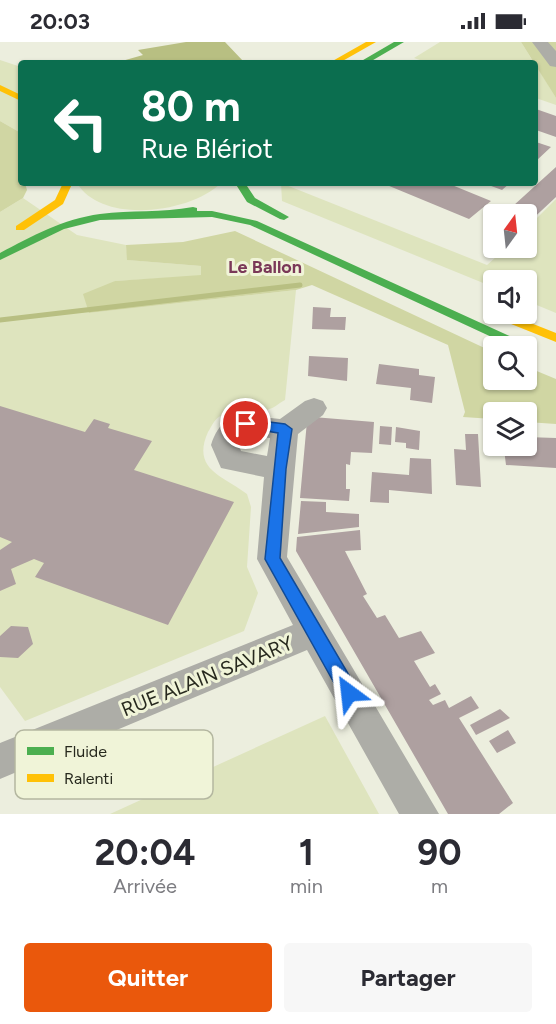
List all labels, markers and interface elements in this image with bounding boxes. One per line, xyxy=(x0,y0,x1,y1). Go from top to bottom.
text: 20:03 xyxy=(30,8,90,35)
text: 80 m xyxy=(141,81,241,132)
icon: left xyxy=(42,84,120,162)
text: Rue Blériot xyxy=(141,132,273,165)
north arrow xyxy=(483,204,537,258)
map controls xyxy=(483,204,537,456)
district label: Le Ballon xyxy=(228,256,302,278)
button: sound xyxy=(483,270,537,324)
button: search xyxy=(483,336,537,390)
pin xyxy=(220,398,271,449)
button: layers xyxy=(483,402,537,456)
icon: arrive xyxy=(229,407,262,440)
street label: RUE ALAIN SAVARY xyxy=(118,631,296,721)
position arrow xyxy=(317,661,381,725)
legend xyxy=(15,730,213,799)
text: Fluide xyxy=(64,742,107,761)
text: Ralenti xyxy=(64,769,113,788)
text: 20:04 xyxy=(94,831,196,874)
text: 1 xyxy=(299,831,314,874)
text: 90 xyxy=(417,831,462,874)
text: Arrivée xyxy=(113,874,177,898)
text: min xyxy=(290,874,323,898)
text: m xyxy=(431,874,448,898)
button: Quitter xyxy=(24,943,272,1012)
button: Partager xyxy=(284,943,532,1012)

